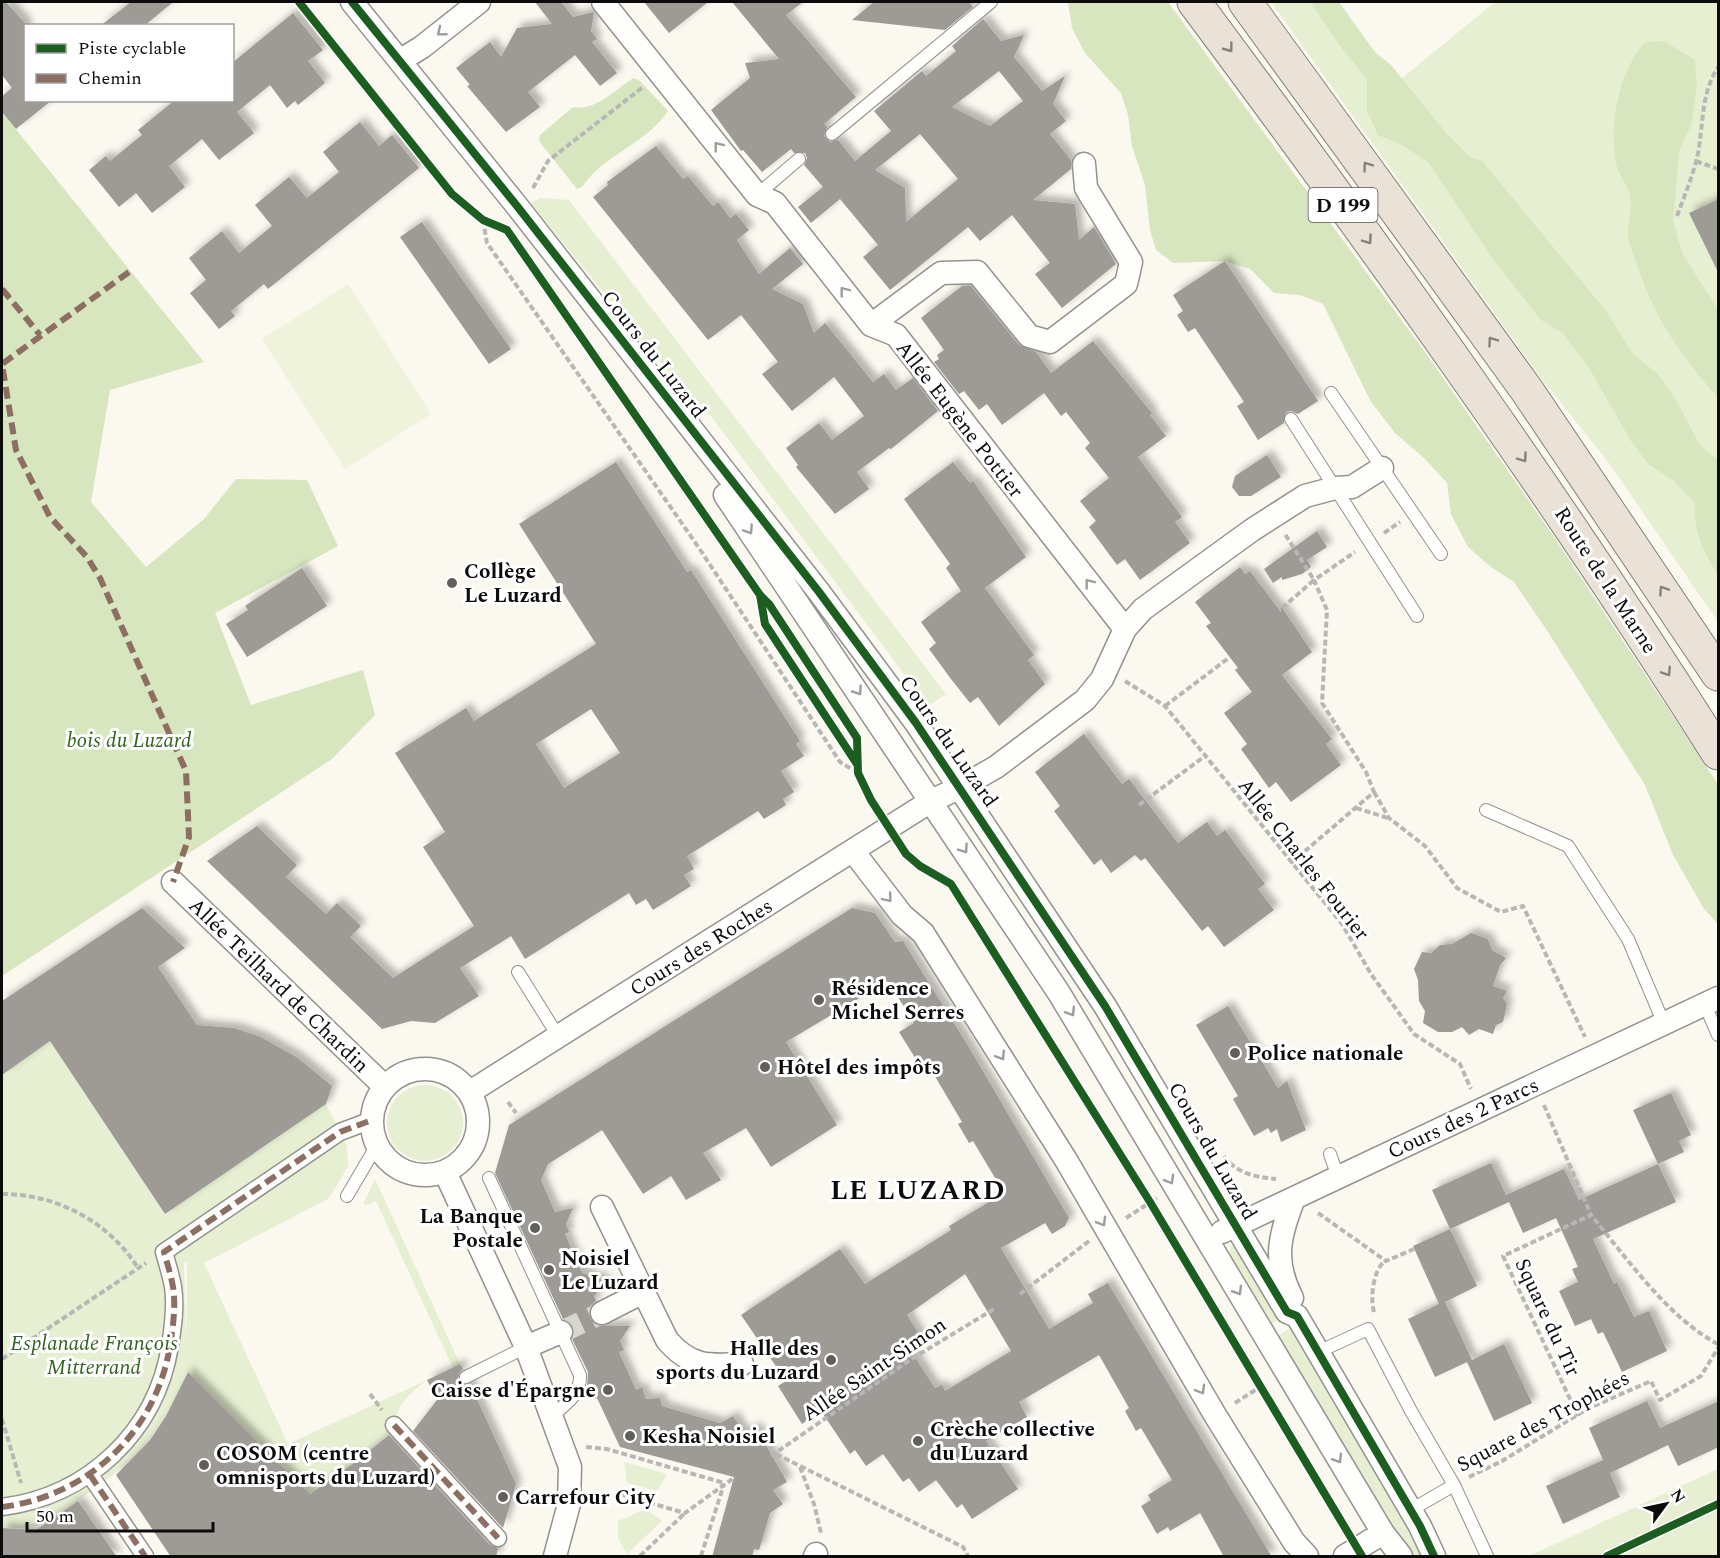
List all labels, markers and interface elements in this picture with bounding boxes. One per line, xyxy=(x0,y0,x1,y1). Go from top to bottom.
legend xyxy=(24,24,234,102)
one-way arrow xyxy=(437,25,448,36)
text: Piste cyclable xyxy=(78,35,186,62)
one-way arrow xyxy=(1221,42,1232,53)
text: Chemin xyxy=(78,65,142,92)
one-way arrow xyxy=(714,142,725,153)
one-way arrow xyxy=(1363,161,1374,172)
road number: D 199 xyxy=(1308,188,1378,222)
one-way arrow xyxy=(1361,234,1372,245)
street label: Cours du Luzard xyxy=(593,284,714,426)
one-way arrow xyxy=(841,287,852,298)
street label: Allée Eugène Pottier xyxy=(887,334,1031,505)
one-way arrow xyxy=(1488,337,1499,348)
one-way arrow xyxy=(1516,452,1527,463)
street label: Route de la Marne xyxy=(1545,501,1665,660)
one-way arrow xyxy=(741,523,752,534)
place label: Collège Le Luzard xyxy=(464,556,562,612)
marker: Collège Le Luzard xyxy=(445,576,459,590)
one-way arrow xyxy=(1085,578,1096,589)
one-way arrow xyxy=(1659,586,1670,597)
one-way arrow xyxy=(1660,666,1671,677)
street label: Cours du Luzard xyxy=(891,669,1006,814)
one-way arrow xyxy=(851,685,862,696)
park label: bois du Luzard xyxy=(66,725,192,757)
street label: Allée Charles Fourier xyxy=(1229,771,1377,948)
one-way arrow xyxy=(957,842,968,853)
street label: Allée Teilhard de Chardin xyxy=(181,891,376,1081)
street label: Cours des Roches xyxy=(623,891,780,1005)
one-way arrow xyxy=(881,891,892,902)
place label: Résidence Michel Serres xyxy=(831,973,965,1029)
marker: Résidence Michel Serres xyxy=(812,993,826,1007)
one-way arrow xyxy=(1063,1006,1075,1016)
place label: Police nationale xyxy=(1247,1038,1403,1070)
marker: Police nationale xyxy=(1228,1046,1242,1060)
one-way arrow xyxy=(993,1050,1005,1060)
place label: Hôtel des impôts xyxy=(777,1052,941,1084)
marker: Hôtel des impôts xyxy=(758,1060,772,1074)
street label: Cours des 2 Parcs xyxy=(1382,1070,1544,1168)
street label: Cours du Luzard xyxy=(1159,1076,1265,1227)
district label: LE LUZARD xyxy=(830,1170,1006,1212)
one-way arrow xyxy=(1163,1174,1175,1184)
place label: La Banque Postale xyxy=(419,1201,523,1257)
one-way arrow xyxy=(1095,1216,1106,1226)
marker: La Banque Postale xyxy=(528,1221,542,1235)
place label: Noisiel Le Luzard xyxy=(561,1243,659,1299)
street label: Square du Tir xyxy=(1506,1253,1588,1382)
marker: Noisiel Le Luzard xyxy=(542,1263,556,1277)
one-way arrow xyxy=(1231,1285,1243,1295)
street label: Allée Saint-Simon xyxy=(796,1309,953,1430)
park label: Esplanade François Mitterrand xyxy=(10,1328,178,1384)
place label: Halle des sports du Luzard xyxy=(656,1333,819,1389)
marker: Halle des sports du Luzard xyxy=(824,1353,838,1367)
street label: Square des Trophées xyxy=(1451,1363,1636,1481)
place label: Caisse d'Épargne xyxy=(431,1375,596,1407)
marker: Caisse d'Épargne xyxy=(601,1383,615,1397)
one-way arrow xyxy=(1194,1384,1205,1394)
place label: Crèche collective du Luzard xyxy=(930,1414,1095,1470)
place label: Kesha Noisiel xyxy=(642,1421,776,1453)
marker: Kesha Noisiel xyxy=(623,1429,637,1443)
marker: Crèche collective du Luzard xyxy=(911,1434,925,1448)
place label: COSOM (centre omnisports du Luzard) xyxy=(216,1438,435,1494)
one-way arrow xyxy=(1331,1452,1343,1463)
marker: COSOM (centre omnisports du Luzard) xyxy=(197,1458,211,1472)
north arrow xyxy=(1636,1474,1696,1534)
place label: Carrefour City xyxy=(515,1482,656,1514)
text: N xyxy=(1664,1484,1691,1508)
marker: Carrefour City xyxy=(496,1490,510,1504)
scale bar xyxy=(27,1495,213,1533)
text: 50 m xyxy=(36,1503,74,1530)

